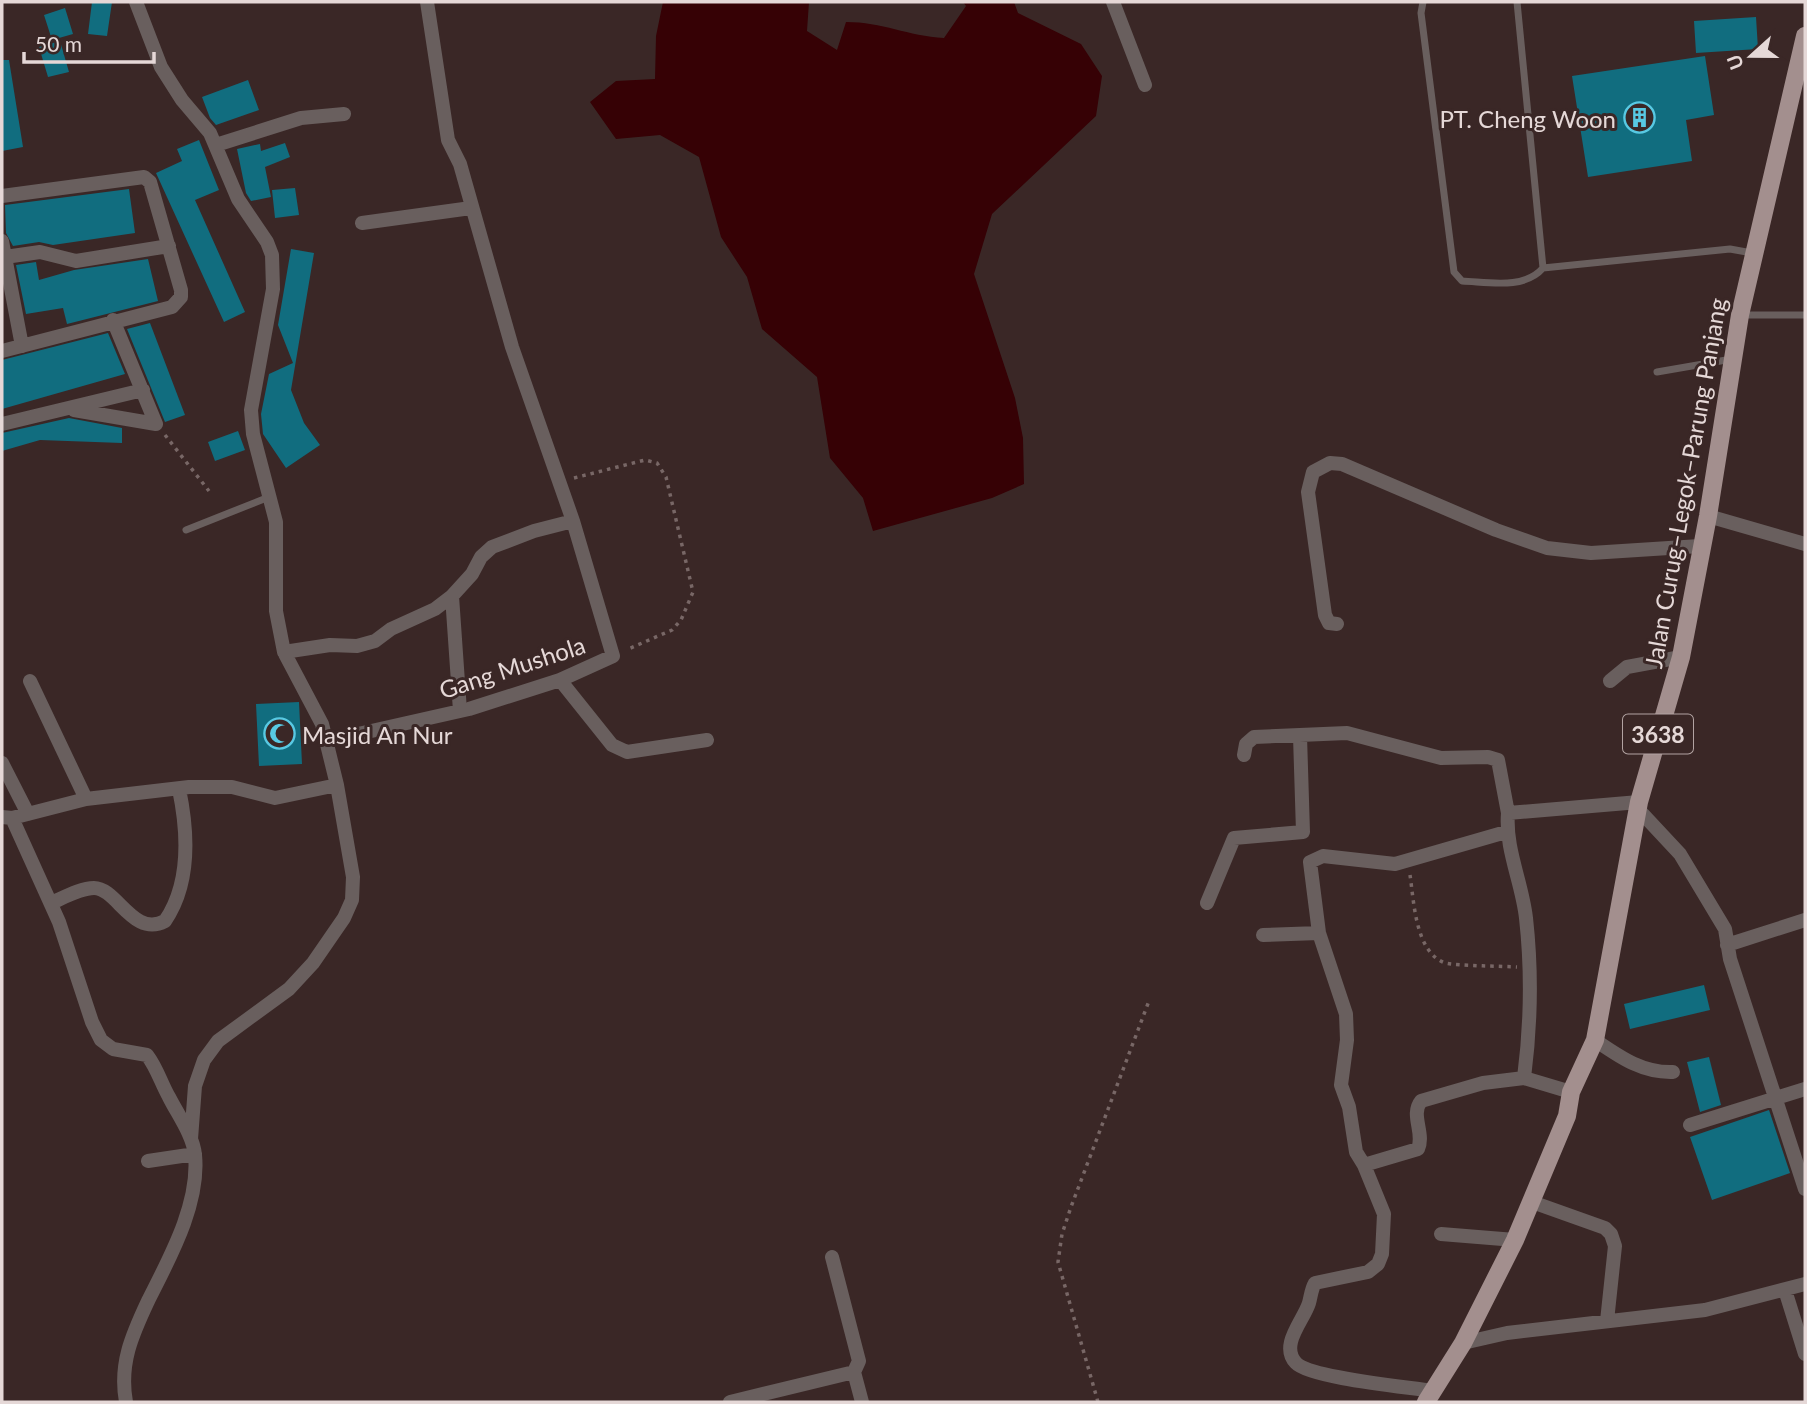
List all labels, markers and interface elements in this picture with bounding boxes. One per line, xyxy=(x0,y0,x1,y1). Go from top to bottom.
scale bar xyxy=(24,21,154,65)
north arrow xyxy=(1716,21,1786,91)
text: 50 m xyxy=(35,31,82,56)
text: U xyxy=(1721,52,1748,73)
building icon: PT. Cheng Woon xyxy=(1622,101,1656,135)
place label: PT. Cheng Woon xyxy=(1439,104,1616,133)
street label: Jalan Curug–Legok–Parung Panjang xyxy=(1638,296,1732,670)
street label: Gang Mushola xyxy=(435,630,589,704)
road number: 3638 xyxy=(1623,714,1693,754)
mosque icon: Masjid An Nur xyxy=(262,717,296,751)
place label: Masjid An Nur xyxy=(302,720,453,749)

